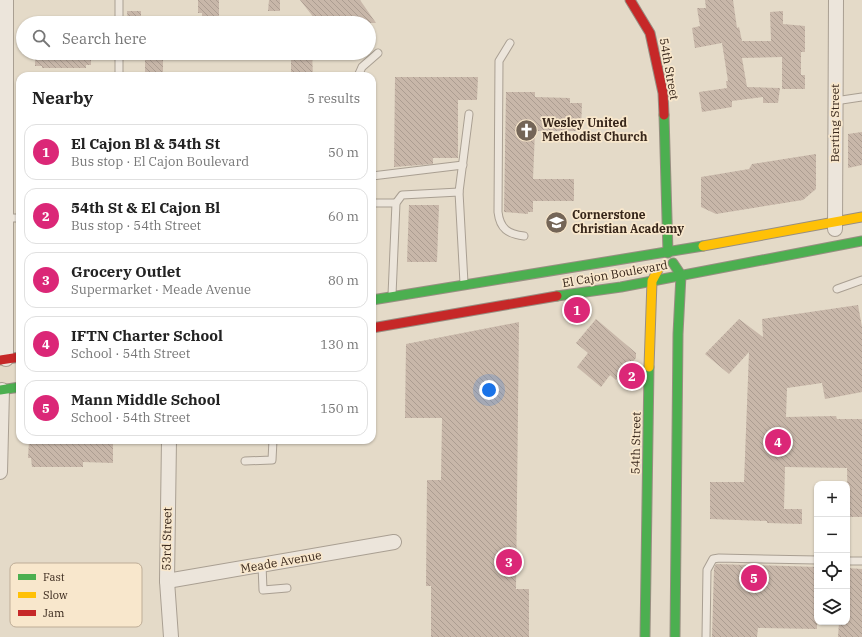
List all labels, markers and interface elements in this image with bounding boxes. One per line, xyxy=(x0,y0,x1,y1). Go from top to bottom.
search box xyxy=(16,16,376,60)
icon: search xyxy=(30,27,52,49)
text: Search here xyxy=(62,29,147,48)
street label: 54th Street xyxy=(657,37,682,101)
street label: Berting Street xyxy=(827,84,842,162)
text: Nearby xyxy=(32,87,93,109)
text: 5 results xyxy=(307,90,360,107)
place label: Wesley United Methodist Church xyxy=(542,115,648,144)
church icon: Wesley United Methodist Church xyxy=(514,117,540,143)
text: El Cajon Bl & 54th St xyxy=(71,134,220,153)
text: 1 xyxy=(42,144,50,161)
text: 50 m xyxy=(328,144,359,161)
text: Bus stop · El Cajon Boulevard xyxy=(71,153,249,170)
text: 54th St & El Cajon Bl xyxy=(71,198,220,217)
place label: Cornerstone Christian Academy xyxy=(572,207,684,236)
text: 2 xyxy=(42,208,50,225)
text: 60 m xyxy=(328,208,359,225)
school or university icon: Cornerstone Christian Academy xyxy=(544,209,570,235)
text: Bus stop · 54th Street xyxy=(71,217,201,234)
street label: El Cajon Boulevard xyxy=(561,257,669,290)
text: Grocery Outlet xyxy=(71,262,181,281)
text: 3 xyxy=(42,272,50,289)
text: 80 m xyxy=(328,272,359,289)
text: Supermarket · Meade Avenue xyxy=(71,281,251,298)
pin: 1 xyxy=(564,295,590,325)
text: IFTN Charter School xyxy=(71,326,223,345)
text: 4 xyxy=(42,336,50,353)
text: 130 m xyxy=(320,336,359,353)
text: School · 54th Street xyxy=(71,345,190,362)
pin: 2 xyxy=(619,361,645,391)
your location xyxy=(479,380,499,400)
text: Mann Middle School xyxy=(71,390,220,409)
text: 5 xyxy=(42,400,50,417)
text: 150 m xyxy=(320,400,359,417)
text: School · 54th Street xyxy=(71,409,190,426)
street label: 54th Street xyxy=(627,412,644,474)
pin: 4 xyxy=(765,427,791,457)
map controls xyxy=(814,481,850,625)
button: + xyxy=(814,481,850,517)
street label: 53rd Street xyxy=(158,507,175,571)
button: − xyxy=(814,517,850,553)
street label: Meade Avenue xyxy=(239,547,323,576)
pin: 3 xyxy=(496,547,522,577)
button: locate xyxy=(814,553,850,589)
legend xyxy=(10,563,142,627)
pin: 5 xyxy=(741,563,767,593)
text: Fast xyxy=(43,570,65,584)
text: Slow xyxy=(43,588,68,602)
button: layers xyxy=(814,589,850,625)
text: Jam xyxy=(43,606,65,620)

